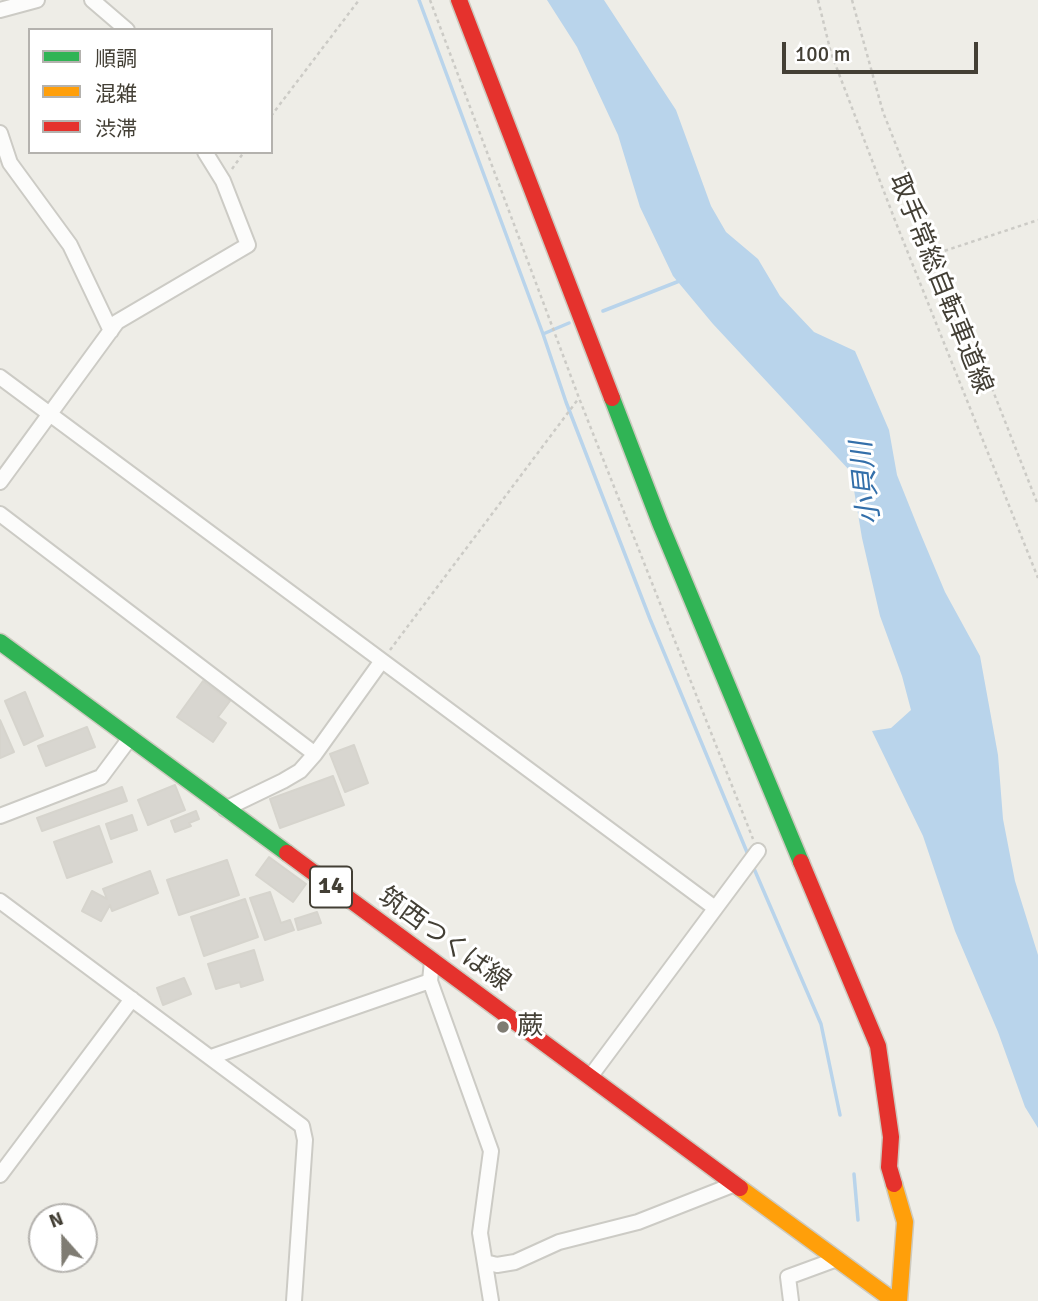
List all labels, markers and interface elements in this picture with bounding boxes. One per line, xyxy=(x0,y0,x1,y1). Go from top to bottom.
legend xyxy=(28,28,273,154)
scale bar xyxy=(786,28,982,72)
text: 100 m xyxy=(795,41,850,67)
text: 順調 xyxy=(95,46,137,72)
text: 混雑 xyxy=(95,81,137,107)
text: 渋滞 xyxy=(95,116,137,142)
street label: 取手常総自転車道線 xyxy=(882,170,998,398)
water label: 小貝川 xyxy=(846,439,888,527)
road number: 14 xyxy=(310,866,352,908)
street label: 筑西つくば線 xyxy=(372,882,516,998)
place label: 蕨 xyxy=(517,1011,543,1043)
marker: 蕨 xyxy=(495,1019,511,1035)
north arrow xyxy=(28,1203,98,1273)
text: N xyxy=(46,1207,67,1234)

